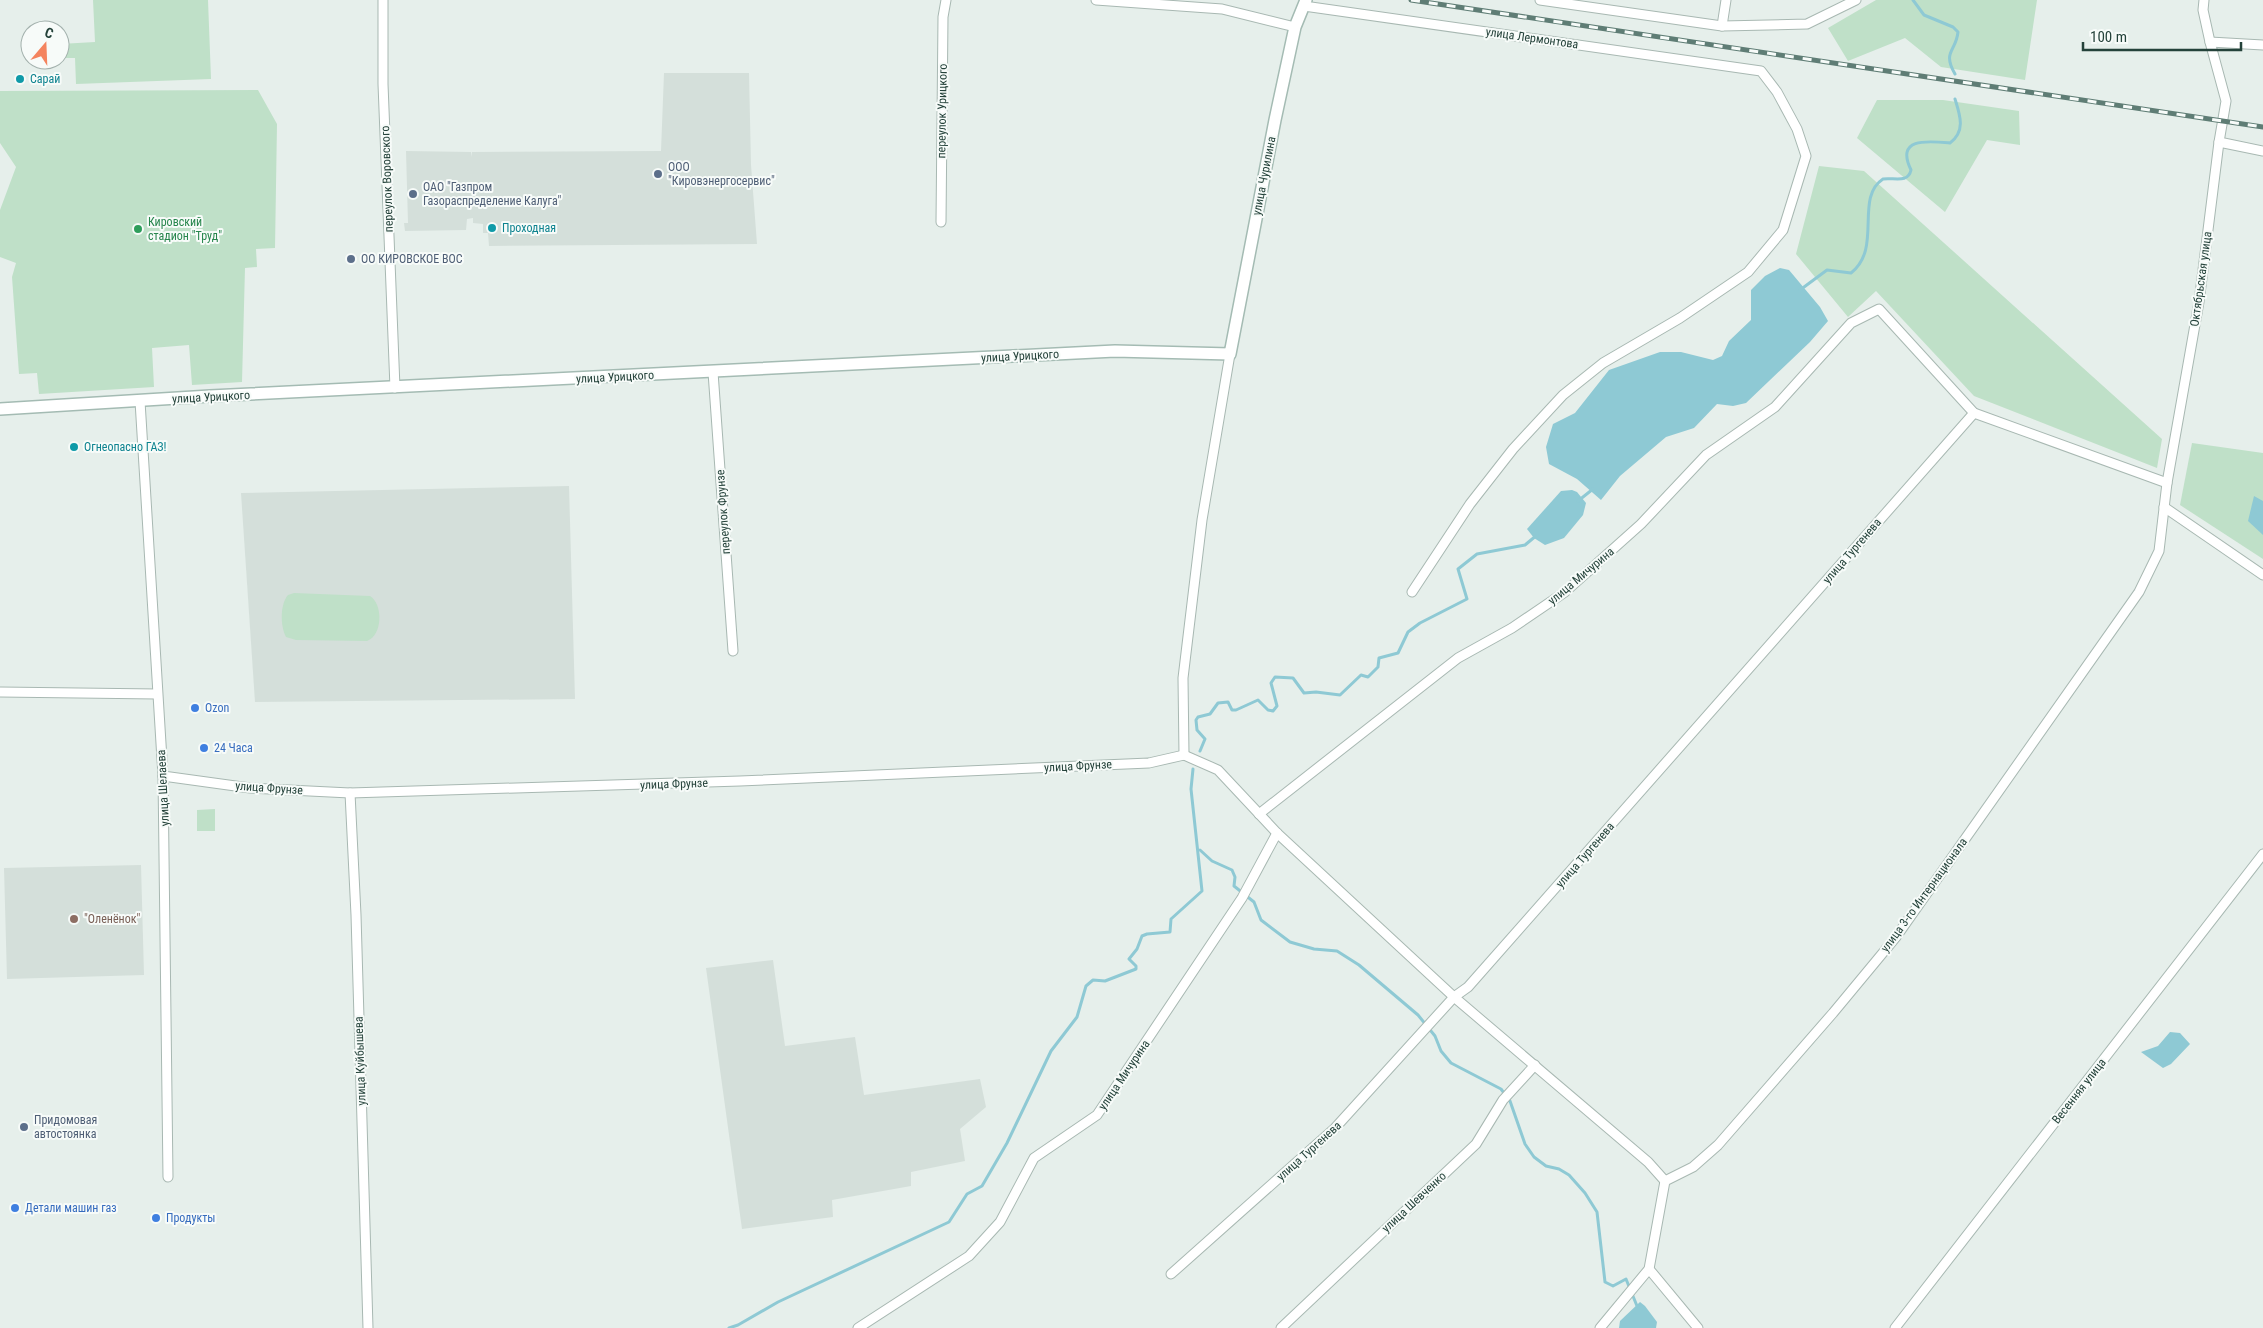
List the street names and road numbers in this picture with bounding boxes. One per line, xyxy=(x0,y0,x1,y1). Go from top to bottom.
street label: улица Лермонтова xyxy=(1485,25,1579,51)
street label: переулок Урицкого xyxy=(934,63,950,159)
street label: переулок Воровского xyxy=(378,125,396,233)
street label: улица Чурилина xyxy=(1249,135,1279,217)
street label: Октябрьская улица xyxy=(2187,230,2215,327)
street label: улица Урицкого xyxy=(981,347,1059,365)
street label: улица Урицкого xyxy=(576,368,654,386)
street label: улица Урицкого xyxy=(172,388,250,406)
street label: переулок Фрунзе xyxy=(713,469,733,555)
street label: улица Тургенева xyxy=(1820,515,1884,586)
street label: улица Мичурина xyxy=(1545,544,1617,608)
street label: улица Шелаева xyxy=(154,749,172,827)
street label: улица Фрунзе xyxy=(1044,757,1113,775)
street label: улица Фрунзе xyxy=(640,776,709,792)
street label: улица Фрунзе xyxy=(235,779,304,797)
street label: улица Тургенева xyxy=(1553,819,1617,890)
street label: улица 3-го Интернационала xyxy=(1878,835,1970,955)
street label: улица Куйбышева xyxy=(351,1016,369,1106)
street label: улица Мичурина xyxy=(1095,1037,1153,1113)
street label: Весенняя улица xyxy=(2049,1055,2109,1126)
street label: улица Тургенева xyxy=(1274,1118,1344,1184)
street label: улица Шевченко xyxy=(1379,1169,1449,1235)

